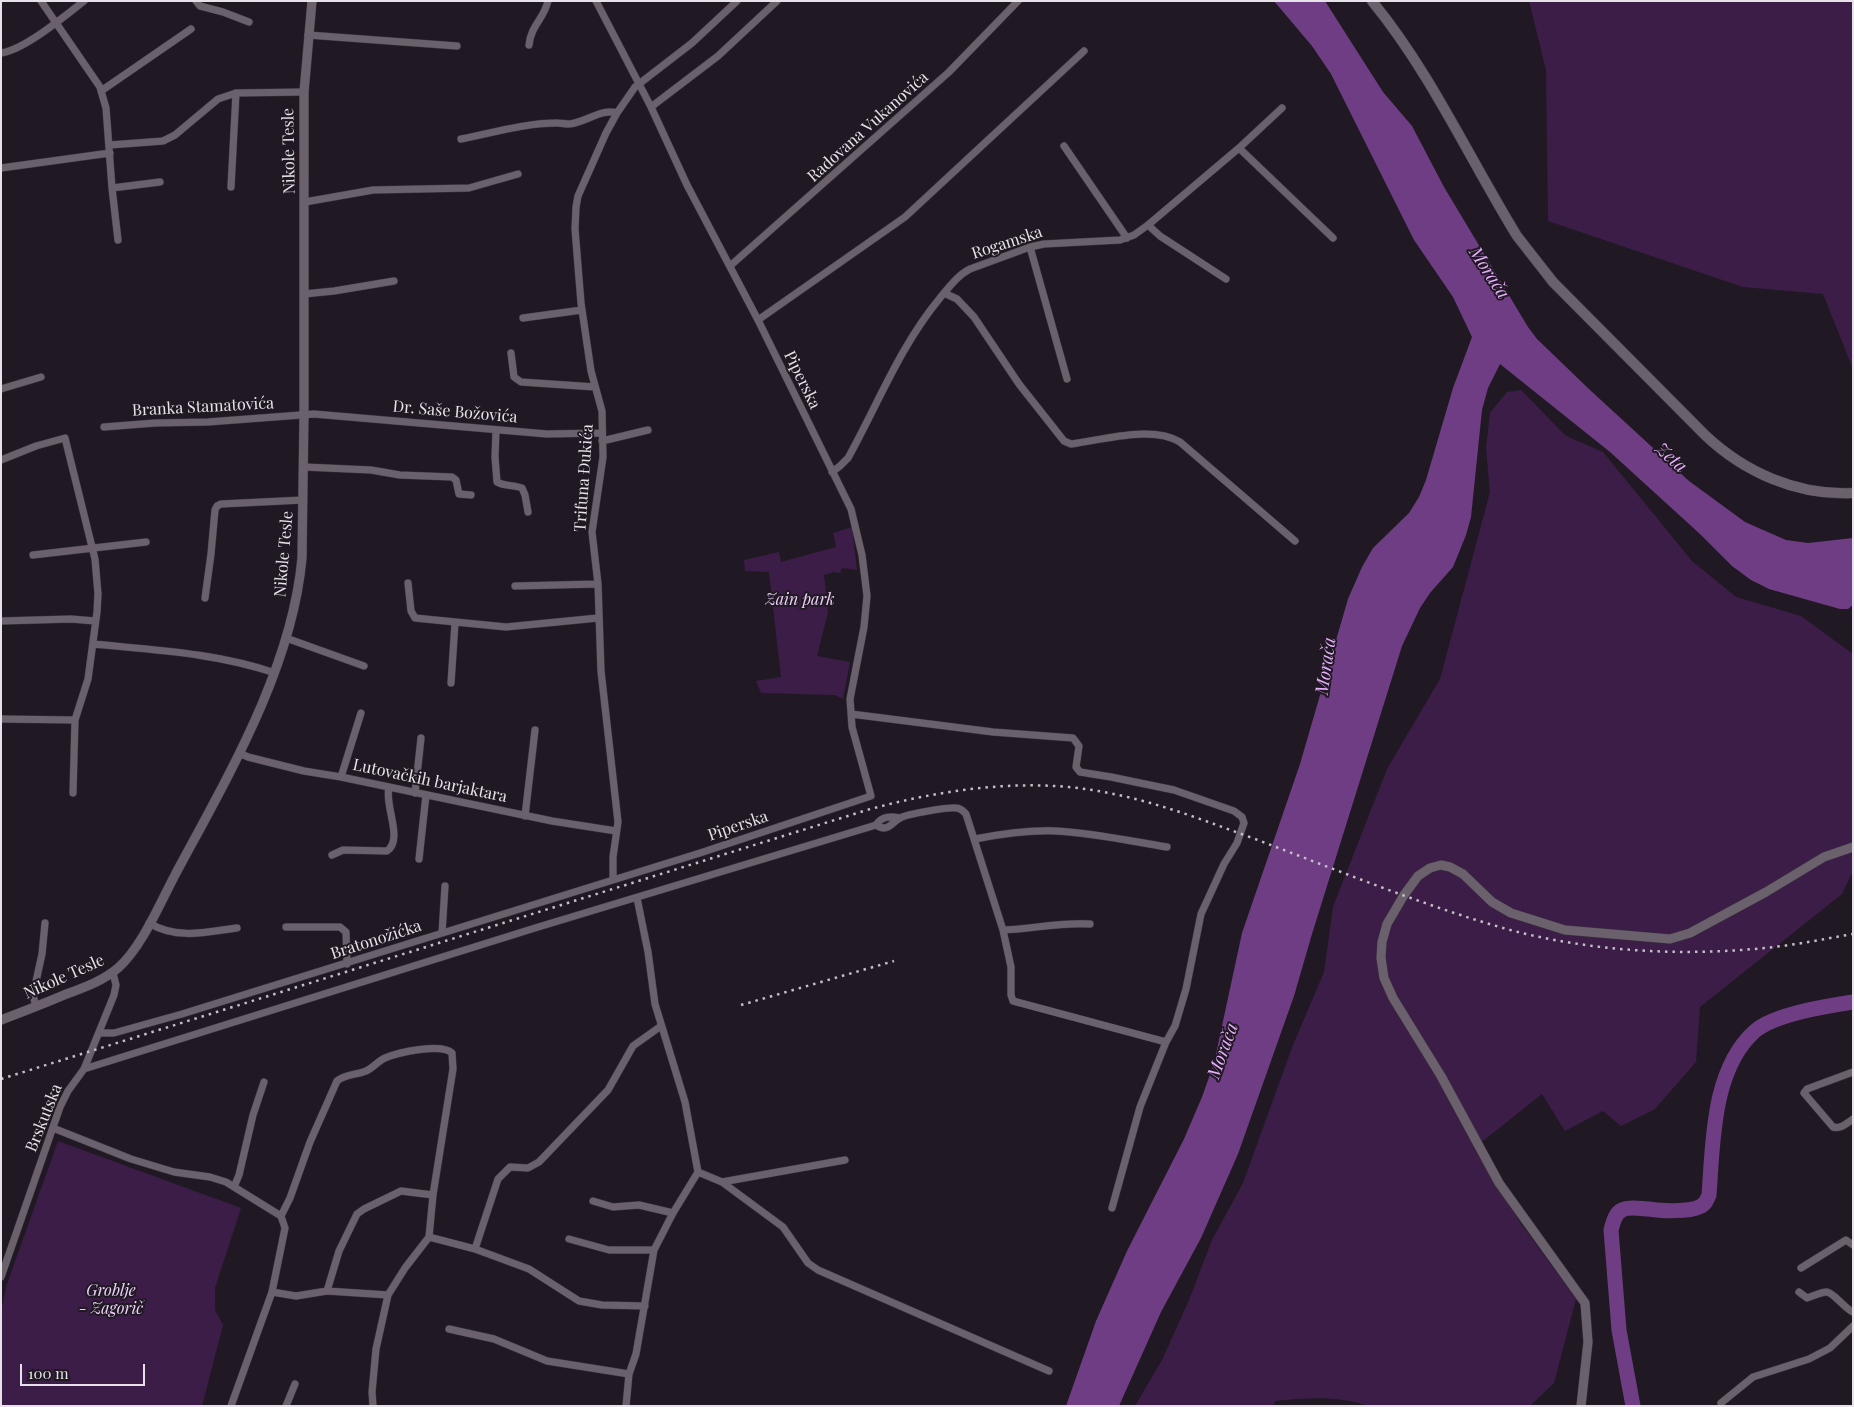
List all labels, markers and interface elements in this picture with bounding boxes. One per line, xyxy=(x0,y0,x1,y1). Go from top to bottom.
street label: Radovana Vukanovića xyxy=(804,68,932,186)
street label: Nikole Tesle xyxy=(279,108,299,194)
street label: Rogamska xyxy=(969,223,1045,263)
water label: Morača xyxy=(1464,243,1514,303)
street label: Piperska xyxy=(780,348,824,412)
street label: Branka Stamatovića xyxy=(132,394,274,420)
street label: Dr. Saše Božovića xyxy=(392,397,518,427)
street label: Trifuna Đukića xyxy=(571,423,597,533)
water label: Zeta xyxy=(1651,438,1691,478)
street label: Nikole Tesle xyxy=(271,510,297,598)
park label: Zain park xyxy=(765,590,835,610)
water label: Morača xyxy=(1311,636,1341,696)
street label: Lutovačkih barjaktara xyxy=(351,755,509,807)
street label: Piperska xyxy=(705,807,771,845)
street label: Bratonožićka xyxy=(328,916,424,964)
street label: Nikole Tesle xyxy=(21,951,107,1003)
water label: Morača xyxy=(1203,1020,1243,1082)
street label: Brskutska xyxy=(22,1081,66,1155)
park label: Groblje - Zagorič xyxy=(79,1281,143,1319)
scale bar xyxy=(22,1354,148,1386)
text: 100 m xyxy=(28,1363,69,1383)

